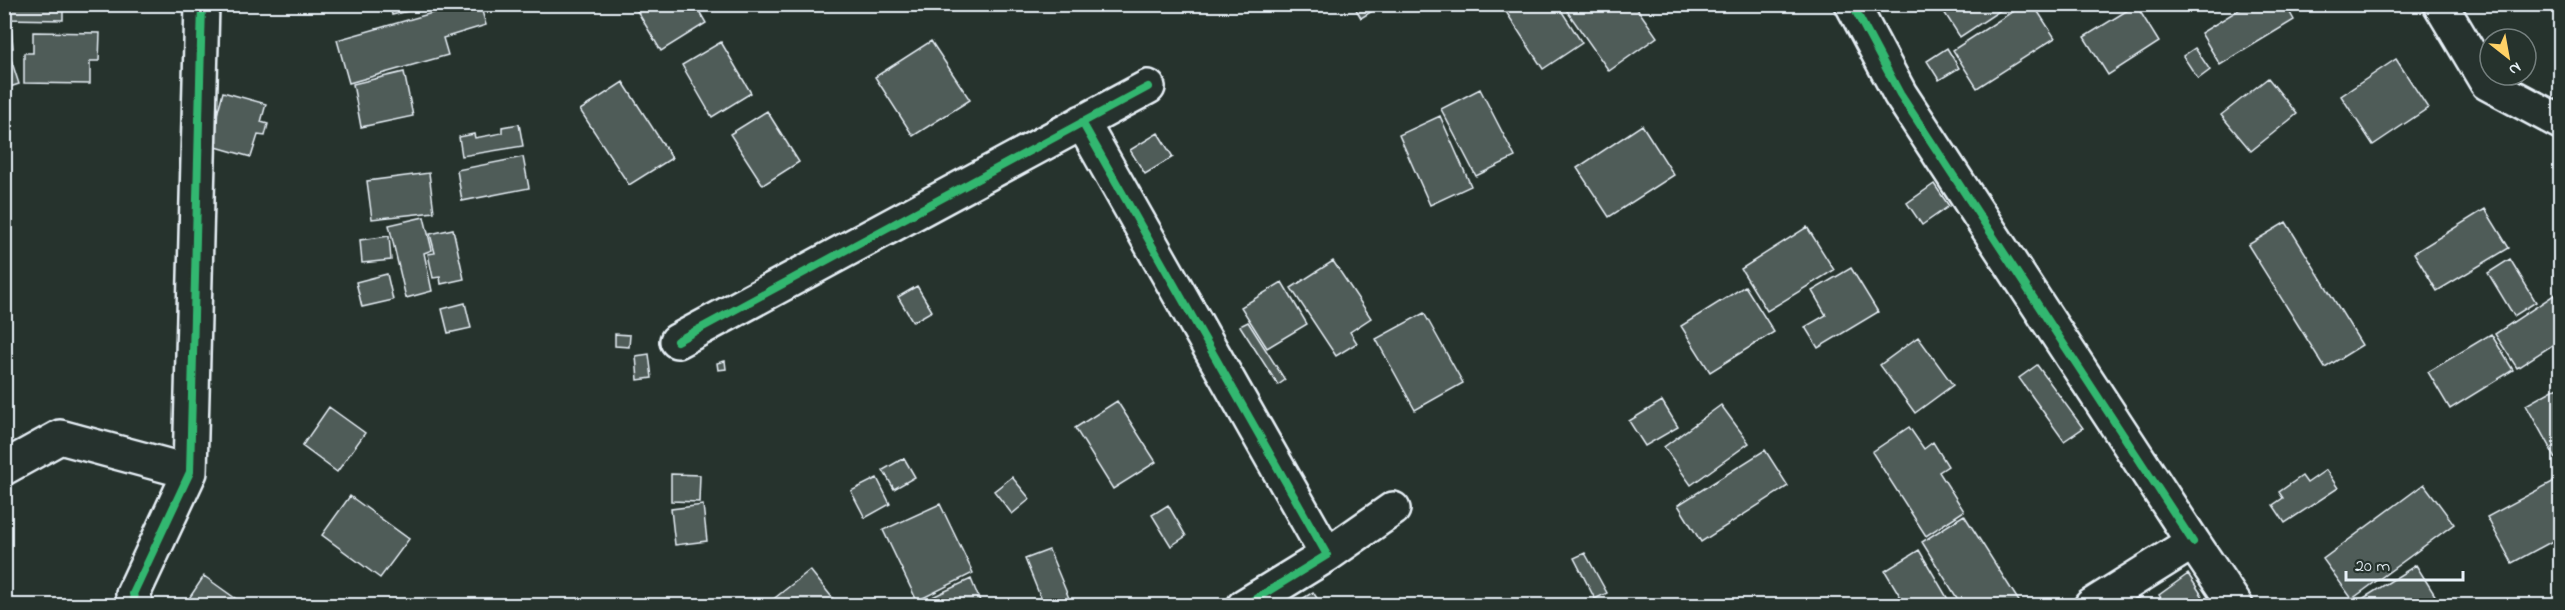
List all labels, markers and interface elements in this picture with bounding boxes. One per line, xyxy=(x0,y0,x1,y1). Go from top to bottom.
north arrow xyxy=(2478,27,2538,87)
text: N xyxy=(2504,55,2526,81)
scale bar xyxy=(2346,544,2463,582)
text: 20 m xyxy=(2355,554,2390,580)

